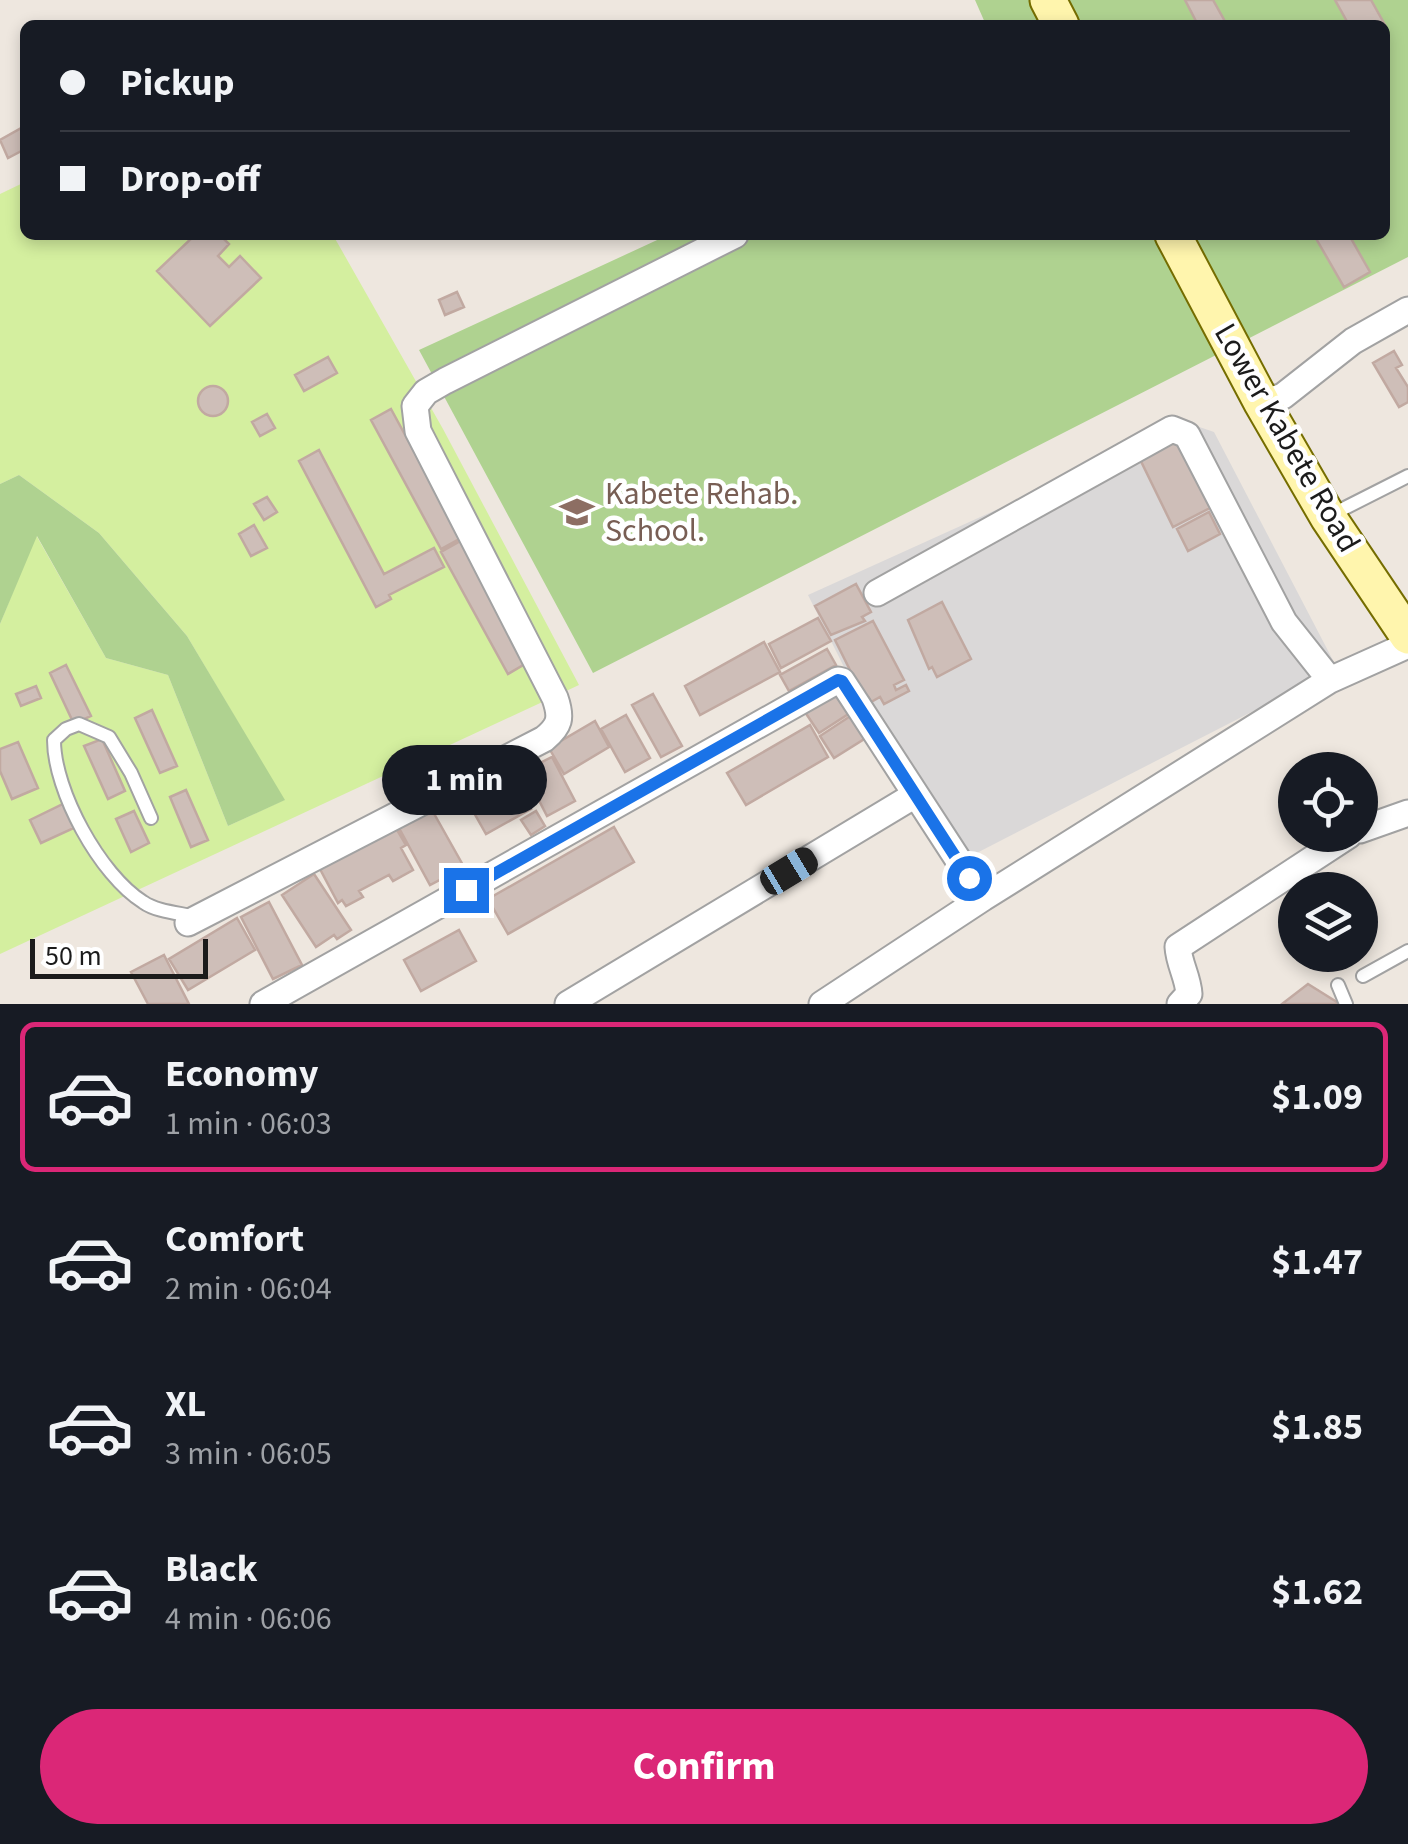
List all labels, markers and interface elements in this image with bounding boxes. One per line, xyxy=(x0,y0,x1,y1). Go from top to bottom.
text: Pickup xyxy=(120,56,234,110)
text: Drop-off xyxy=(120,152,260,206)
street label: Lower Kabete Road xyxy=(1203,315,1371,561)
place label: Kabete Rehab. School. xyxy=(605,471,798,554)
school or university icon: Kabete Rehab. School. xyxy=(558,493,596,531)
callout: 1 min xyxy=(384,745,548,815)
map controls xyxy=(1278,752,1378,972)
button: locate xyxy=(1278,752,1378,852)
text: 1 min xyxy=(426,757,503,803)
car xyxy=(756,843,822,899)
route start xyxy=(947,856,992,901)
route end xyxy=(444,868,489,913)
button: layers xyxy=(1278,872,1378,972)
scale bar xyxy=(30,934,208,978)
text: 50 m xyxy=(45,936,102,976)
text: Economy xyxy=(165,1047,318,1101)
icon: car xyxy=(45,1052,135,1142)
text: $1.09 xyxy=(1271,1070,1363,1124)
text: 1 min · 06:03 xyxy=(165,1101,332,1147)
text: Comfort xyxy=(165,1212,304,1266)
icon: car xyxy=(45,1217,135,1307)
text: $1.47 xyxy=(1271,1235,1363,1289)
text: 2 min · 06:04 xyxy=(165,1266,332,1312)
text: XL xyxy=(165,1377,206,1431)
icon: car xyxy=(45,1382,135,1472)
text: $1.85 xyxy=(1271,1400,1363,1454)
text: 3 min · 06:05 xyxy=(165,1431,332,1477)
text: Black xyxy=(165,1542,258,1596)
icon: car xyxy=(45,1547,135,1637)
text: $1.62 xyxy=(1271,1565,1363,1619)
text: 4 min · 06:06 xyxy=(165,1596,332,1642)
button: Confirm xyxy=(40,1709,1368,1824)

